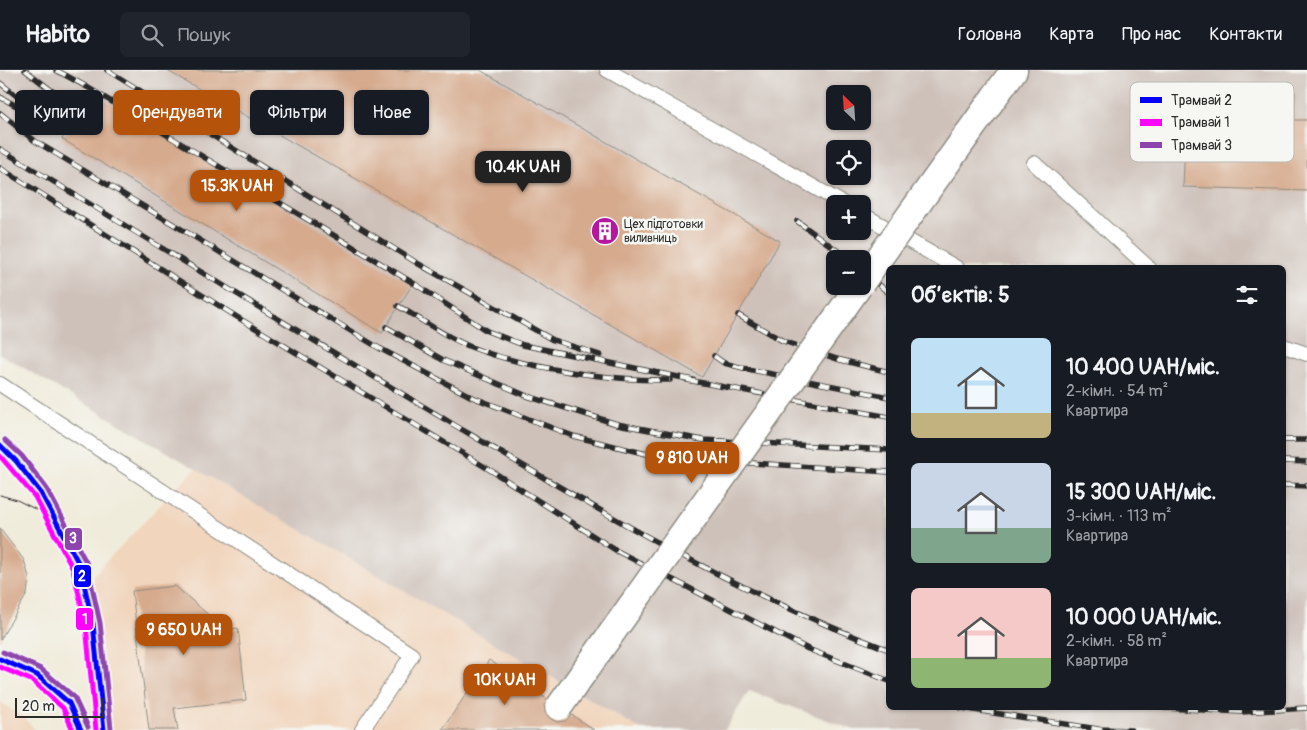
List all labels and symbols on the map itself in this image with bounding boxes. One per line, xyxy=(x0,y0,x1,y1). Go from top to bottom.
legend xyxy=(1130,82,1294,162)
north arrow xyxy=(826,85,871,130)
text: Трамвай 2 xyxy=(1171,92,1232,109)
text: Трамвай 1 xyxy=(1171,114,1230,131)
text: Трамвай 3 xyxy=(1171,137,1232,154)
pin: 10.4K UAH xyxy=(466,150,580,193)
pin: 15.3K UAH xyxy=(180,170,294,212)
building icon: Цех підготовки виливниць xyxy=(590,216,620,246)
place label: Цех підготовки виливниць xyxy=(624,217,704,246)
pin: 9 810 UAH xyxy=(635,442,749,484)
line badge: 3 xyxy=(64,527,83,551)
text: 3 xyxy=(69,530,77,547)
line badge: 2 xyxy=(73,564,92,588)
text: 2 xyxy=(78,568,86,585)
line badge: 1 xyxy=(75,607,94,631)
text: 1 xyxy=(82,611,88,628)
pin: 9 650 UAH xyxy=(127,614,241,656)
pin: 10K UAH xyxy=(459,664,551,706)
scale bar xyxy=(15,695,104,718)

